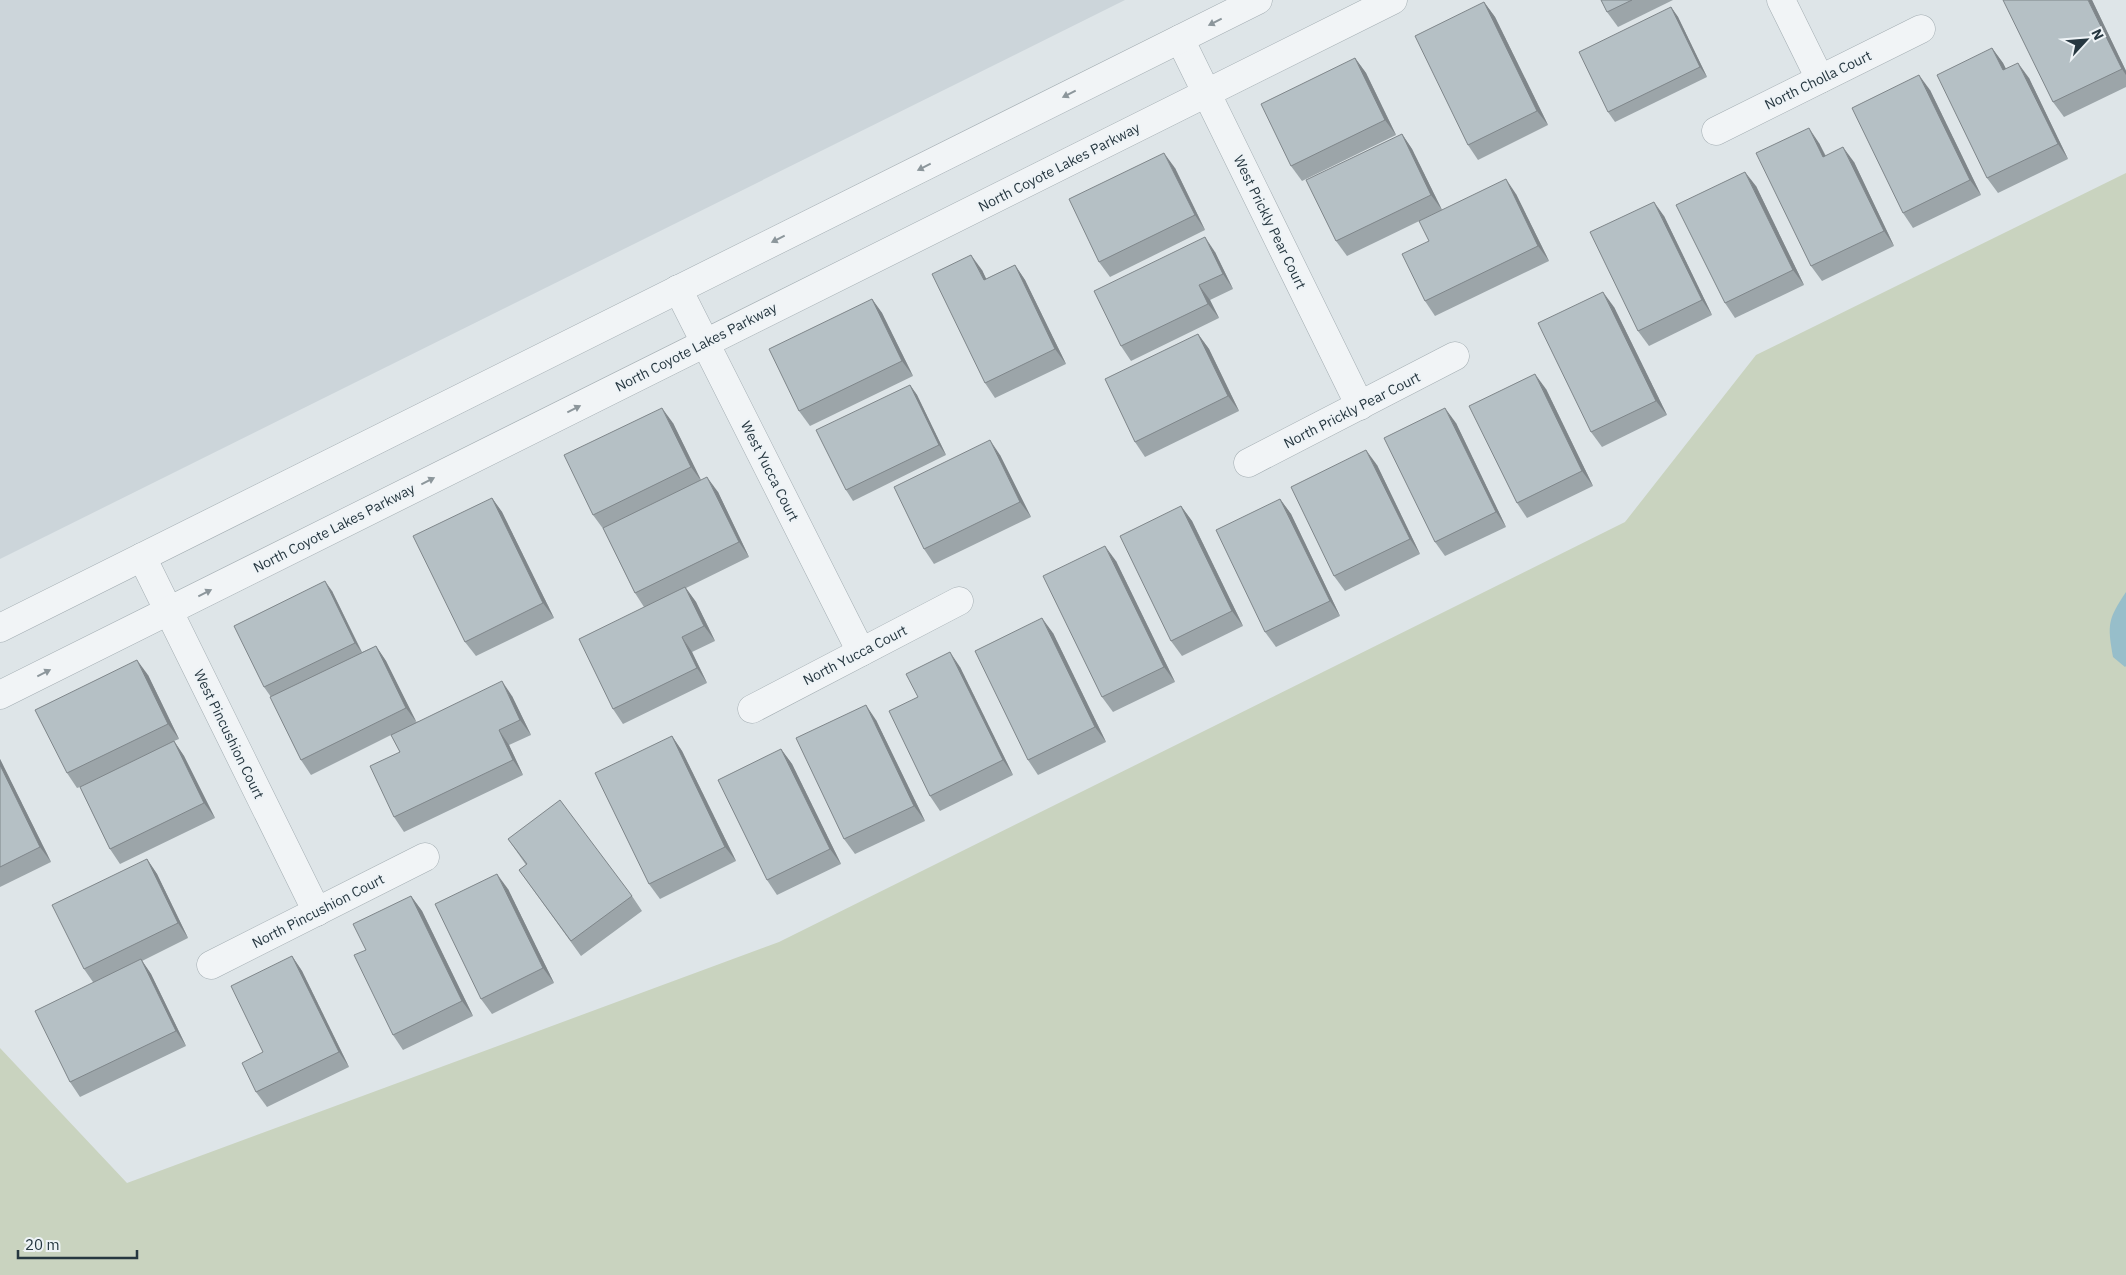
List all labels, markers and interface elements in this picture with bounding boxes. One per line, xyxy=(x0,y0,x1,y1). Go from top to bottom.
north arrow xyxy=(2061,15,2111,65)
one-way arrow xyxy=(1208,18,1222,26)
text: N xyxy=(2087,26,2108,43)
street label: North Cholla Court xyxy=(1762,46,1874,114)
one-way arrow xyxy=(1062,90,1076,98)
street label: North Coyote Lakes Parkway xyxy=(975,118,1143,216)
street label: West Prickly Pear Court xyxy=(1230,152,1310,292)
one-way arrow xyxy=(917,163,931,171)
one-way arrow xyxy=(771,235,786,243)
street label: North Coyote Lakes Parkway xyxy=(612,298,780,396)
street label: North Prickly Pear Court xyxy=(1281,368,1423,452)
one-way arrow xyxy=(567,404,581,412)
street label: West Yucca Court xyxy=(737,418,803,524)
one-way arrow xyxy=(421,477,436,485)
street label: North Coyote Lakes Parkway xyxy=(250,479,418,577)
one-way arrow xyxy=(198,589,212,597)
street label: North Yucca Court xyxy=(800,621,910,689)
street label: West Pincushion Court xyxy=(190,666,268,802)
one-way arrow xyxy=(36,669,51,677)
street label: North Pincushion Court xyxy=(249,870,387,952)
scale bar xyxy=(18,1228,136,1260)
text: 20 m xyxy=(25,1235,60,1254)

